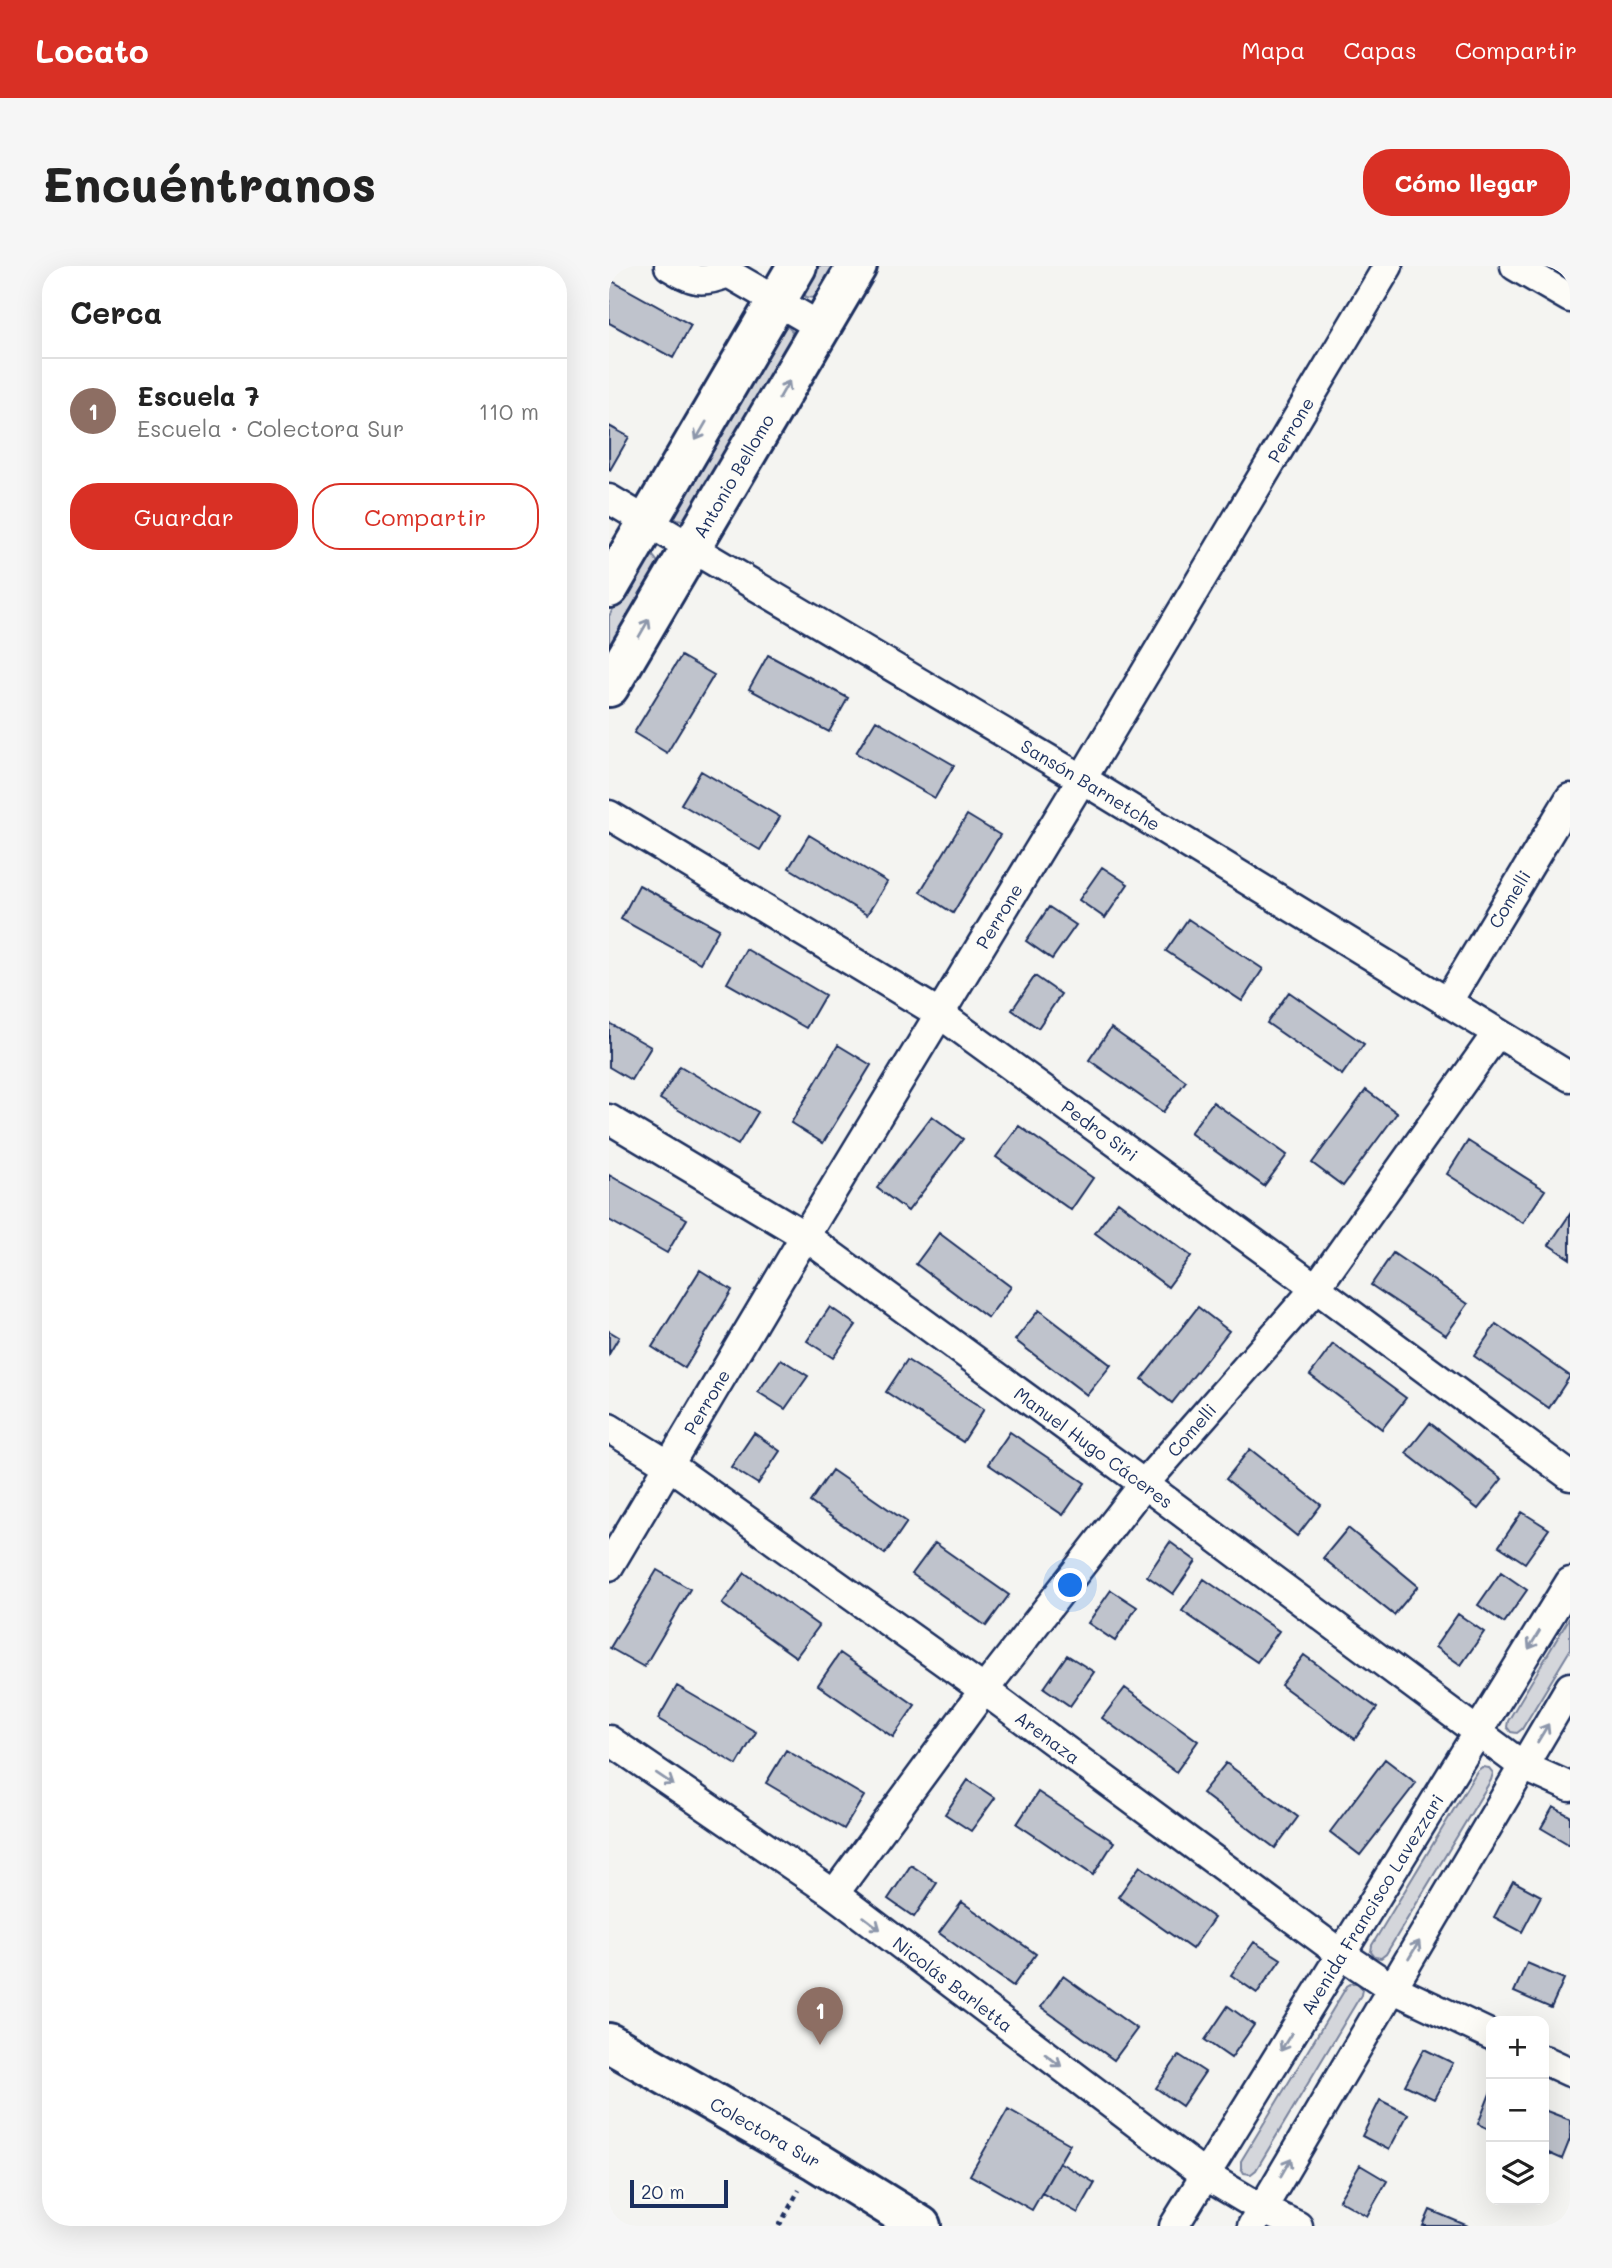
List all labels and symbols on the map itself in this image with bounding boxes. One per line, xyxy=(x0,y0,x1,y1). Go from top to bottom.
one-way arrow xyxy=(777,381,791,401)
street label: Perrone xyxy=(1262,393,1319,467)
street label: Antonio Bellomo xyxy=(687,409,779,542)
one-way arrow xyxy=(693,420,707,440)
one-way arrow xyxy=(637,619,651,639)
street label: Sansón Barnetche xyxy=(1016,733,1165,836)
street label: Comelli xyxy=(1483,866,1536,932)
street label: Perrone xyxy=(970,879,1028,953)
street label: Pedro Siri xyxy=(1057,1094,1143,1166)
street label: Perrone xyxy=(678,1365,735,1439)
street label: Manuel Hugo Cáceres xyxy=(1009,1381,1178,1514)
street label: Comelli xyxy=(1161,1398,1221,1462)
your location xyxy=(1053,1568,1087,1602)
one-way arrow xyxy=(1527,1630,1542,1649)
street label: Arenaza xyxy=(1011,1705,1085,1769)
one-way arrow xyxy=(1536,1724,1550,1744)
one-way arrow xyxy=(655,1772,674,1786)
street label: Avenida Francisco Lavezzari xyxy=(1295,1789,1449,2019)
one-way arrow xyxy=(862,1916,881,1930)
street label: Nicolás Barletta xyxy=(888,1931,1018,2037)
one-way arrow xyxy=(1408,1941,1422,1961)
pin: 1 xyxy=(797,1987,843,2045)
one-way arrow xyxy=(1279,2032,1293,2052)
one-way arrow xyxy=(1044,2053,1062,2068)
street label: Colectora Sur xyxy=(706,2091,825,2173)
one-way arrow xyxy=(1280,2158,1294,2178)
scale bar xyxy=(630,2177,728,2209)

